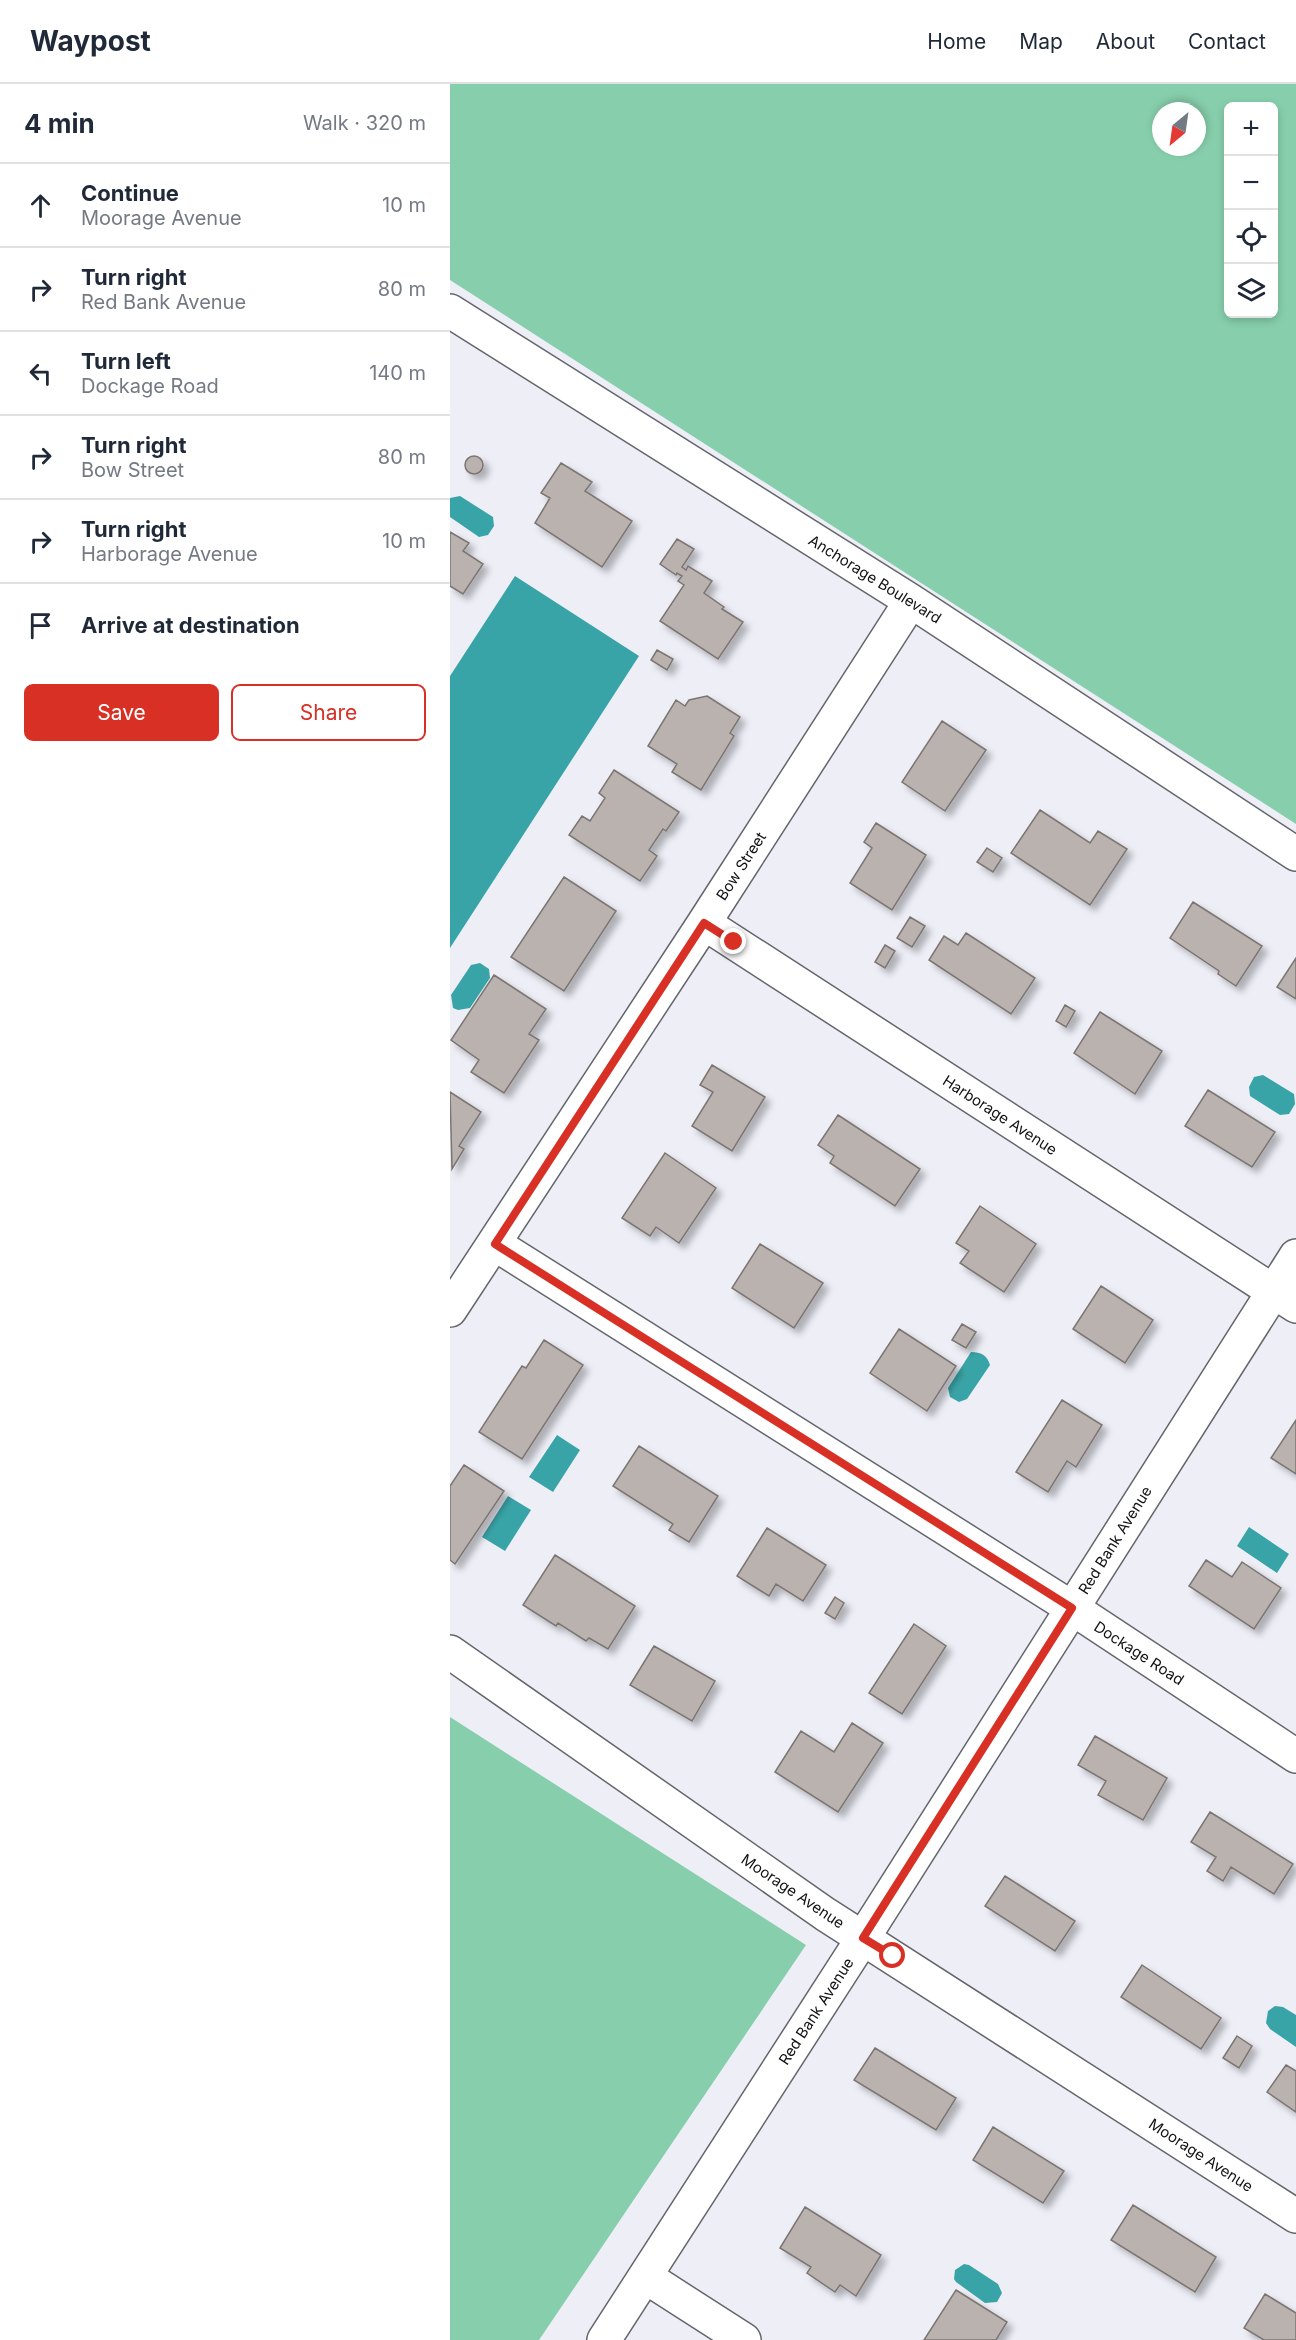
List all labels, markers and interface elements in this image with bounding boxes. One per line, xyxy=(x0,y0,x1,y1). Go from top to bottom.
text: Waypost xyxy=(30,24,151,58)
text: Home xyxy=(927,29,986,54)
text: Map xyxy=(1019,29,1063,54)
text: About xyxy=(1096,29,1155,54)
text: Contact xyxy=(1188,29,1266,54)
north arrow xyxy=(1152,102,1206,156)
map controls xyxy=(1224,102,1278,318)
button: + xyxy=(1224,102,1278,156)
text: 4 min xyxy=(24,108,95,139)
text: Walk · 320 m xyxy=(303,111,426,135)
button: − xyxy=(1224,156,1278,210)
text: Continue xyxy=(81,180,179,206)
icon: ahead xyxy=(24,189,57,222)
text: 10 m xyxy=(382,193,426,217)
text: Moorage Avenue xyxy=(81,206,242,230)
button: locate xyxy=(1224,210,1278,264)
text: Turn right xyxy=(81,264,187,290)
button: layers xyxy=(1224,264,1278,318)
icon: right xyxy=(24,273,57,306)
text: 80 m xyxy=(378,277,426,301)
text: Red Bank Avenue xyxy=(81,290,246,314)
text: Turn left xyxy=(81,348,171,374)
icon: left xyxy=(24,357,57,390)
text: 140 m xyxy=(369,361,426,385)
text: Dockage Road xyxy=(81,374,219,398)
text: Turn right xyxy=(81,432,187,458)
icon: right xyxy=(24,441,57,474)
text: 80 m xyxy=(378,445,426,469)
text: Bow Street xyxy=(81,458,184,482)
text: Turn right xyxy=(81,516,187,542)
icon: right xyxy=(24,525,57,558)
text: 10 m xyxy=(382,529,426,553)
street label: Anchorage Boulevard xyxy=(805,530,945,628)
text: Harborage Avenue xyxy=(81,542,258,566)
icon: arrive xyxy=(24,609,57,642)
text: Arrive at destination xyxy=(81,612,300,638)
button: Save xyxy=(24,684,219,741)
button: Share xyxy=(231,684,426,741)
street label: Bow Street xyxy=(712,828,770,904)
route end xyxy=(720,928,746,954)
street label: Harborage Avenue xyxy=(939,1071,1061,1159)
street label: Red Bank Avenue xyxy=(1074,1482,1156,1598)
street label: Dockage Road xyxy=(1090,1617,1188,1689)
street label: Moorage Avenue xyxy=(738,1849,848,1933)
route start xyxy=(879,1942,905,1968)
street label: Red Bank Avenue xyxy=(774,1954,858,2068)
street label: Moorage Avenue xyxy=(1145,2114,1257,2196)

